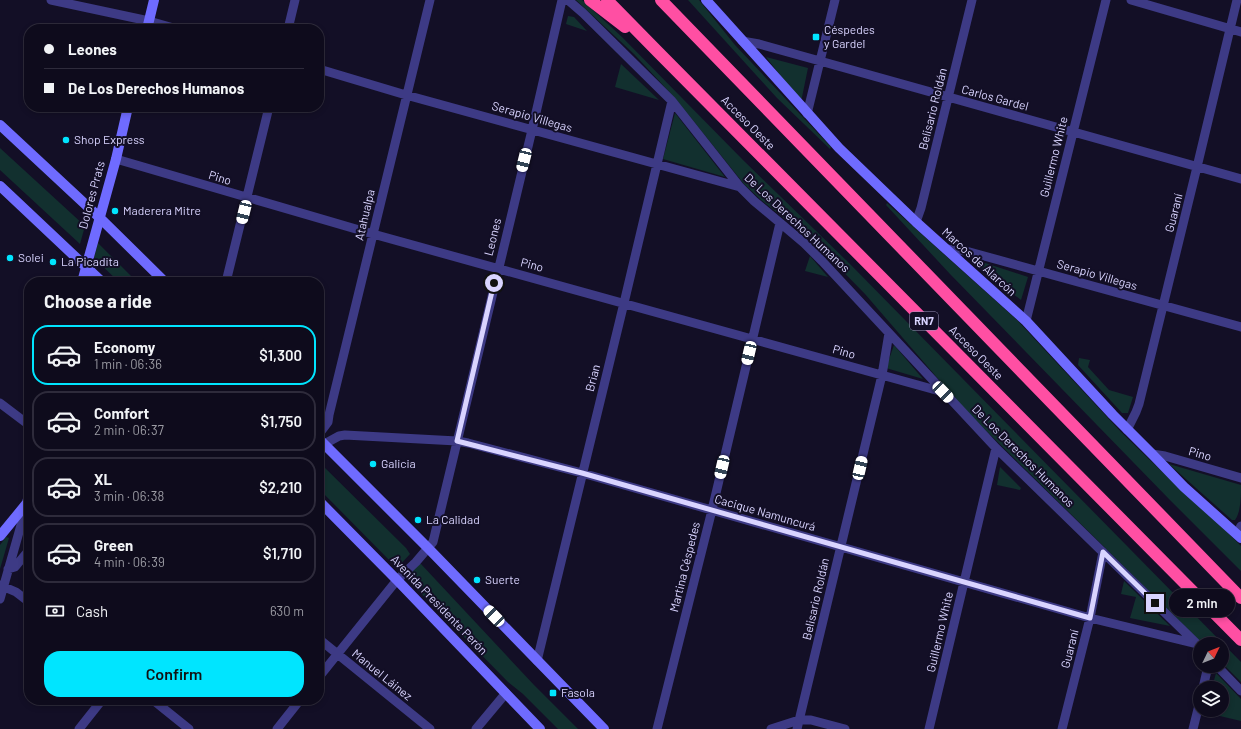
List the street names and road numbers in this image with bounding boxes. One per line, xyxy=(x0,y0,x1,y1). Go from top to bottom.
street label: Belisario Roldán xyxy=(915,66,949,151)
street label: Carlos Gardel xyxy=(960,81,1030,113)
street label: Acceso Oeste xyxy=(719,92,779,152)
street label: Serapio Villegas xyxy=(491,98,574,134)
street label: Guillermo White xyxy=(1036,115,1070,199)
street label: Dolores Prats xyxy=(75,159,107,230)
street label: Pino xyxy=(207,167,233,187)
street label: De Los Derechos Humanos xyxy=(742,170,853,275)
street label: Atahualpa xyxy=(351,188,377,242)
street label: Guaraní xyxy=(1161,192,1185,234)
street label: Leones xyxy=(481,216,503,257)
street label: Marcos de Alarcón xyxy=(940,224,1020,298)
street label: Pino xyxy=(519,254,545,274)
street label: Serapio Villegas xyxy=(1056,256,1139,292)
road number: RN7 xyxy=(910,312,938,330)
street label: Acceso Oeste xyxy=(947,322,1007,382)
street label: Pino xyxy=(831,341,857,361)
street label: Brian xyxy=(582,363,602,393)
street label: De Los Derechos Humanos xyxy=(970,401,1078,509)
street label: Pino xyxy=(1187,443,1213,463)
street label: Cacique Namuncurá xyxy=(713,491,817,533)
street label: Martina Céspedes xyxy=(666,520,702,613)
street label: Avenida Presidente Perón xyxy=(389,552,491,657)
street label: Belisario Roldán xyxy=(799,556,831,641)
street label: Guillermo White xyxy=(923,590,955,674)
street label: Guaraní xyxy=(1057,628,1081,670)
street label: Manuel Láinez xyxy=(350,646,416,703)

